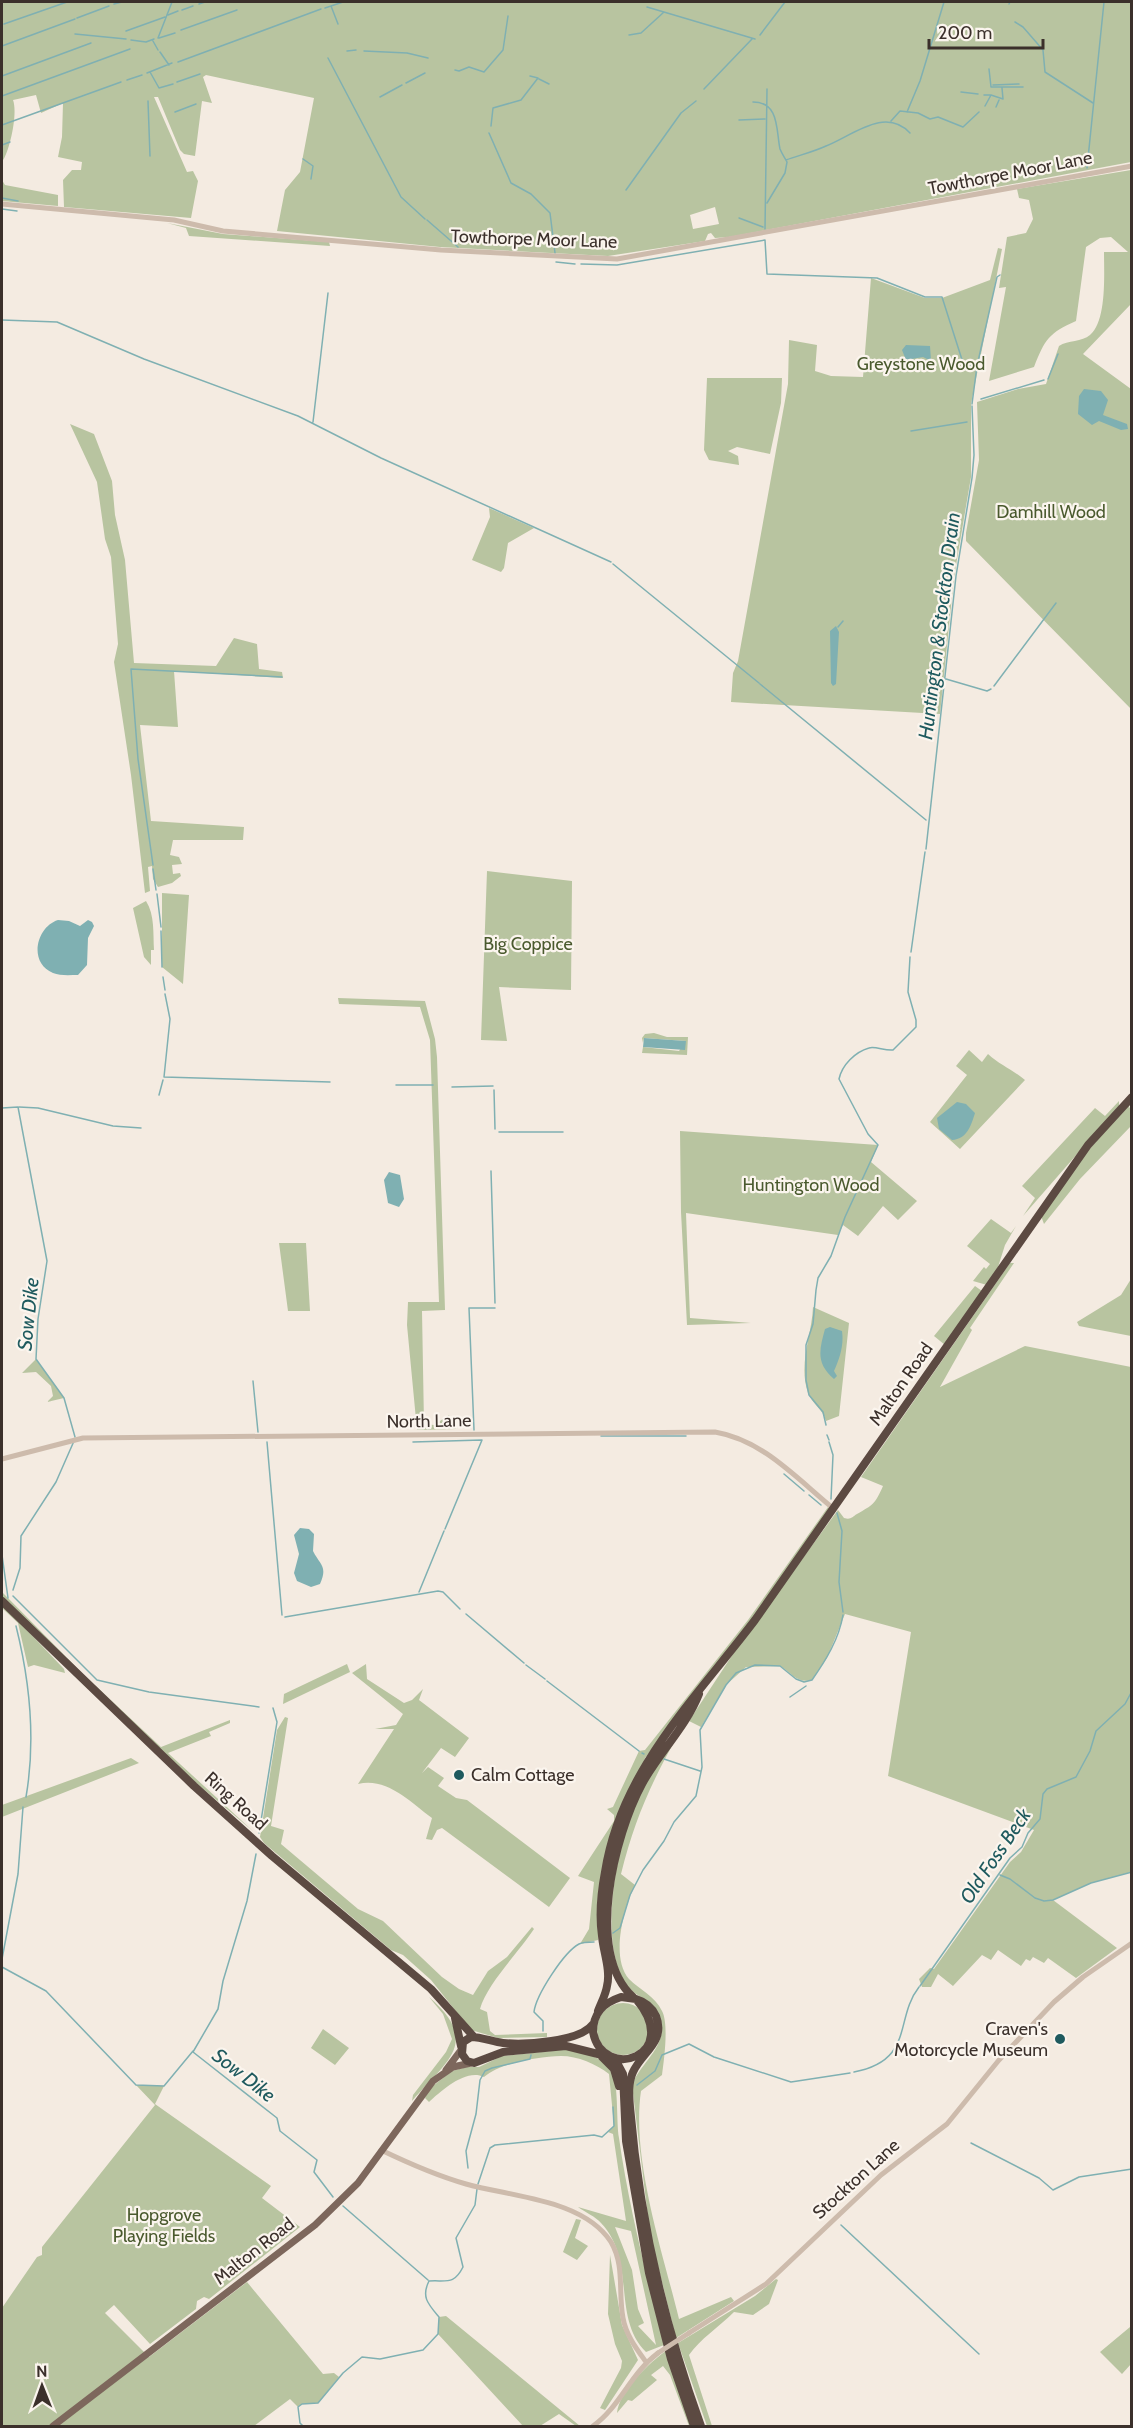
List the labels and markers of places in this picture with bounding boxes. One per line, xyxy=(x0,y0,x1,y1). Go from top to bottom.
place label: Calm Cottage xyxy=(471,1764,574,1786)
marker: Calm Cottage xyxy=(452,1768,466,1782)
place label: Craven's Motorcycle Museum xyxy=(894,2018,1048,2061)
marker: Craven's Motorcycle Museum xyxy=(1053,2032,1067,2046)

